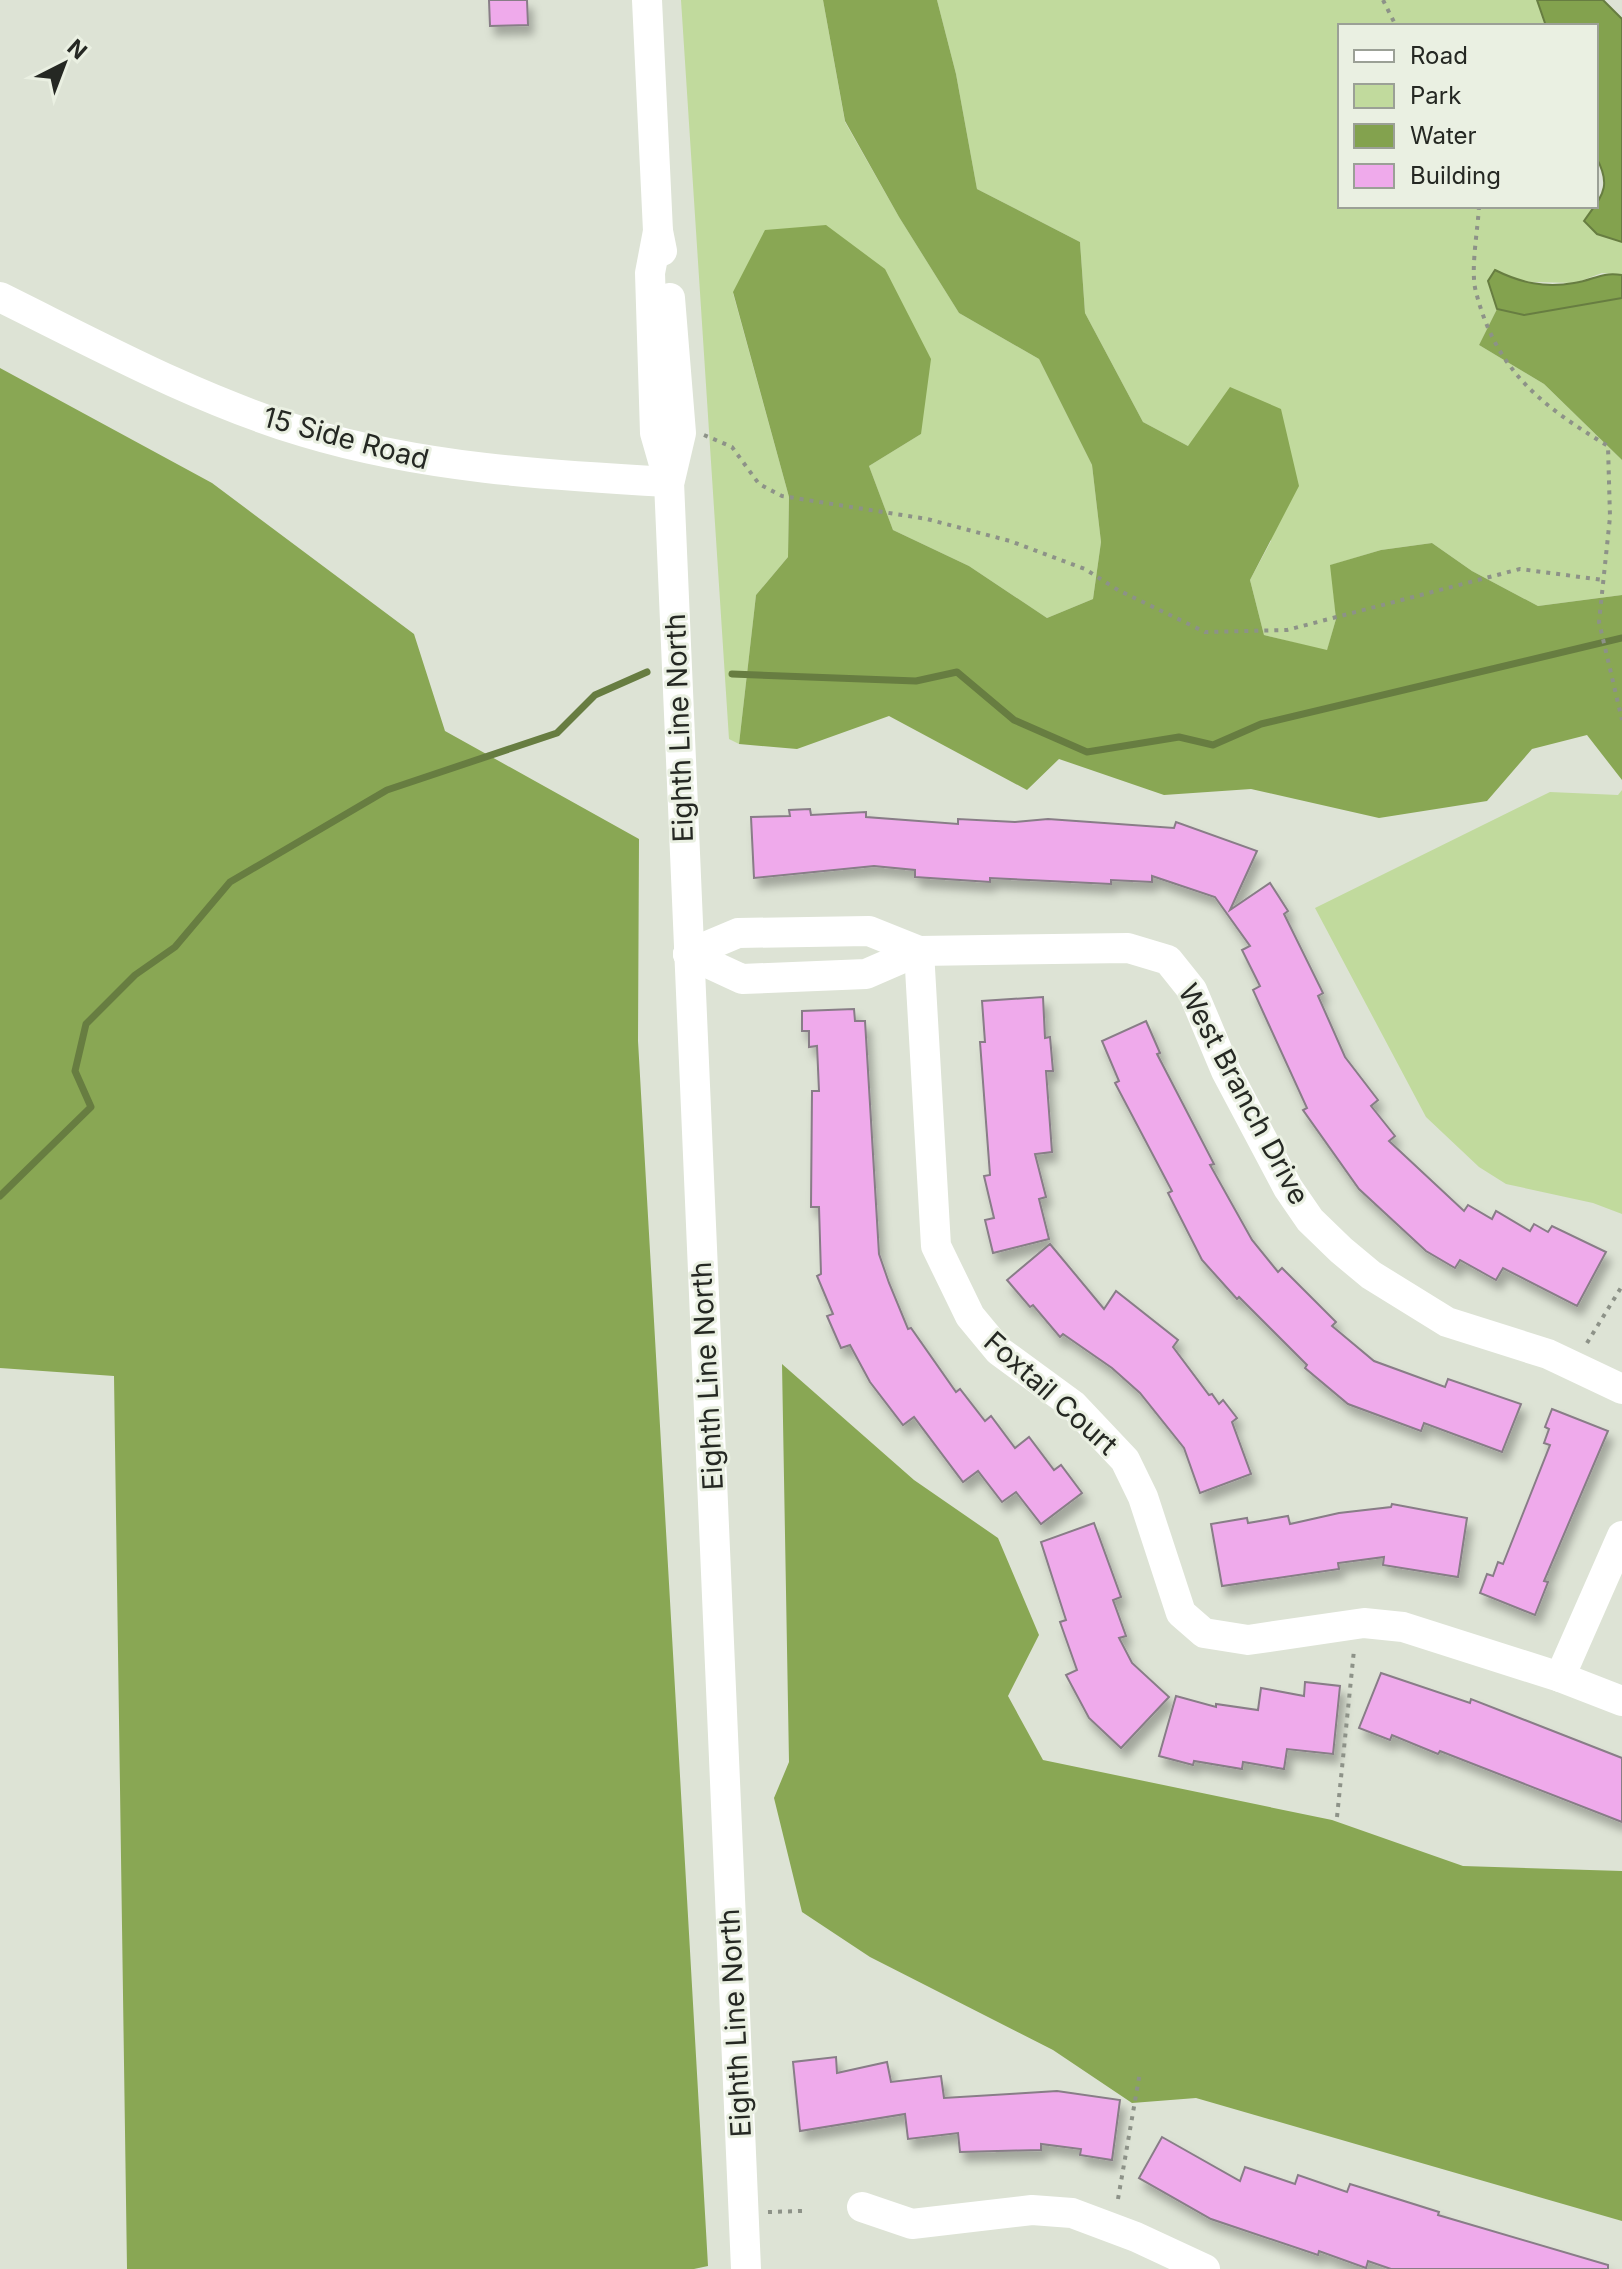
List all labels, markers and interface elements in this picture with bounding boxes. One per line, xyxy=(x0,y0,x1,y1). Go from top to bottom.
north arrow xyxy=(24,24,104,104)
legend xyxy=(1338,24,1598,208)
text: N xyxy=(62,34,92,64)
text: Road xyxy=(1410,41,1468,70)
text: Park xyxy=(1410,81,1461,110)
text: Water xyxy=(1410,121,1477,150)
text: Building xyxy=(1410,161,1501,190)
street label: 15 Side Road xyxy=(260,400,432,476)
street label: Eighth Line North xyxy=(658,613,700,843)
street label: West Branch Drive xyxy=(1171,978,1317,1210)
street label: Eighth Line North xyxy=(684,1261,730,1491)
street label: Foxtail Court xyxy=(977,1324,1125,1462)
street label: Eighth Line North xyxy=(712,1908,758,2138)

